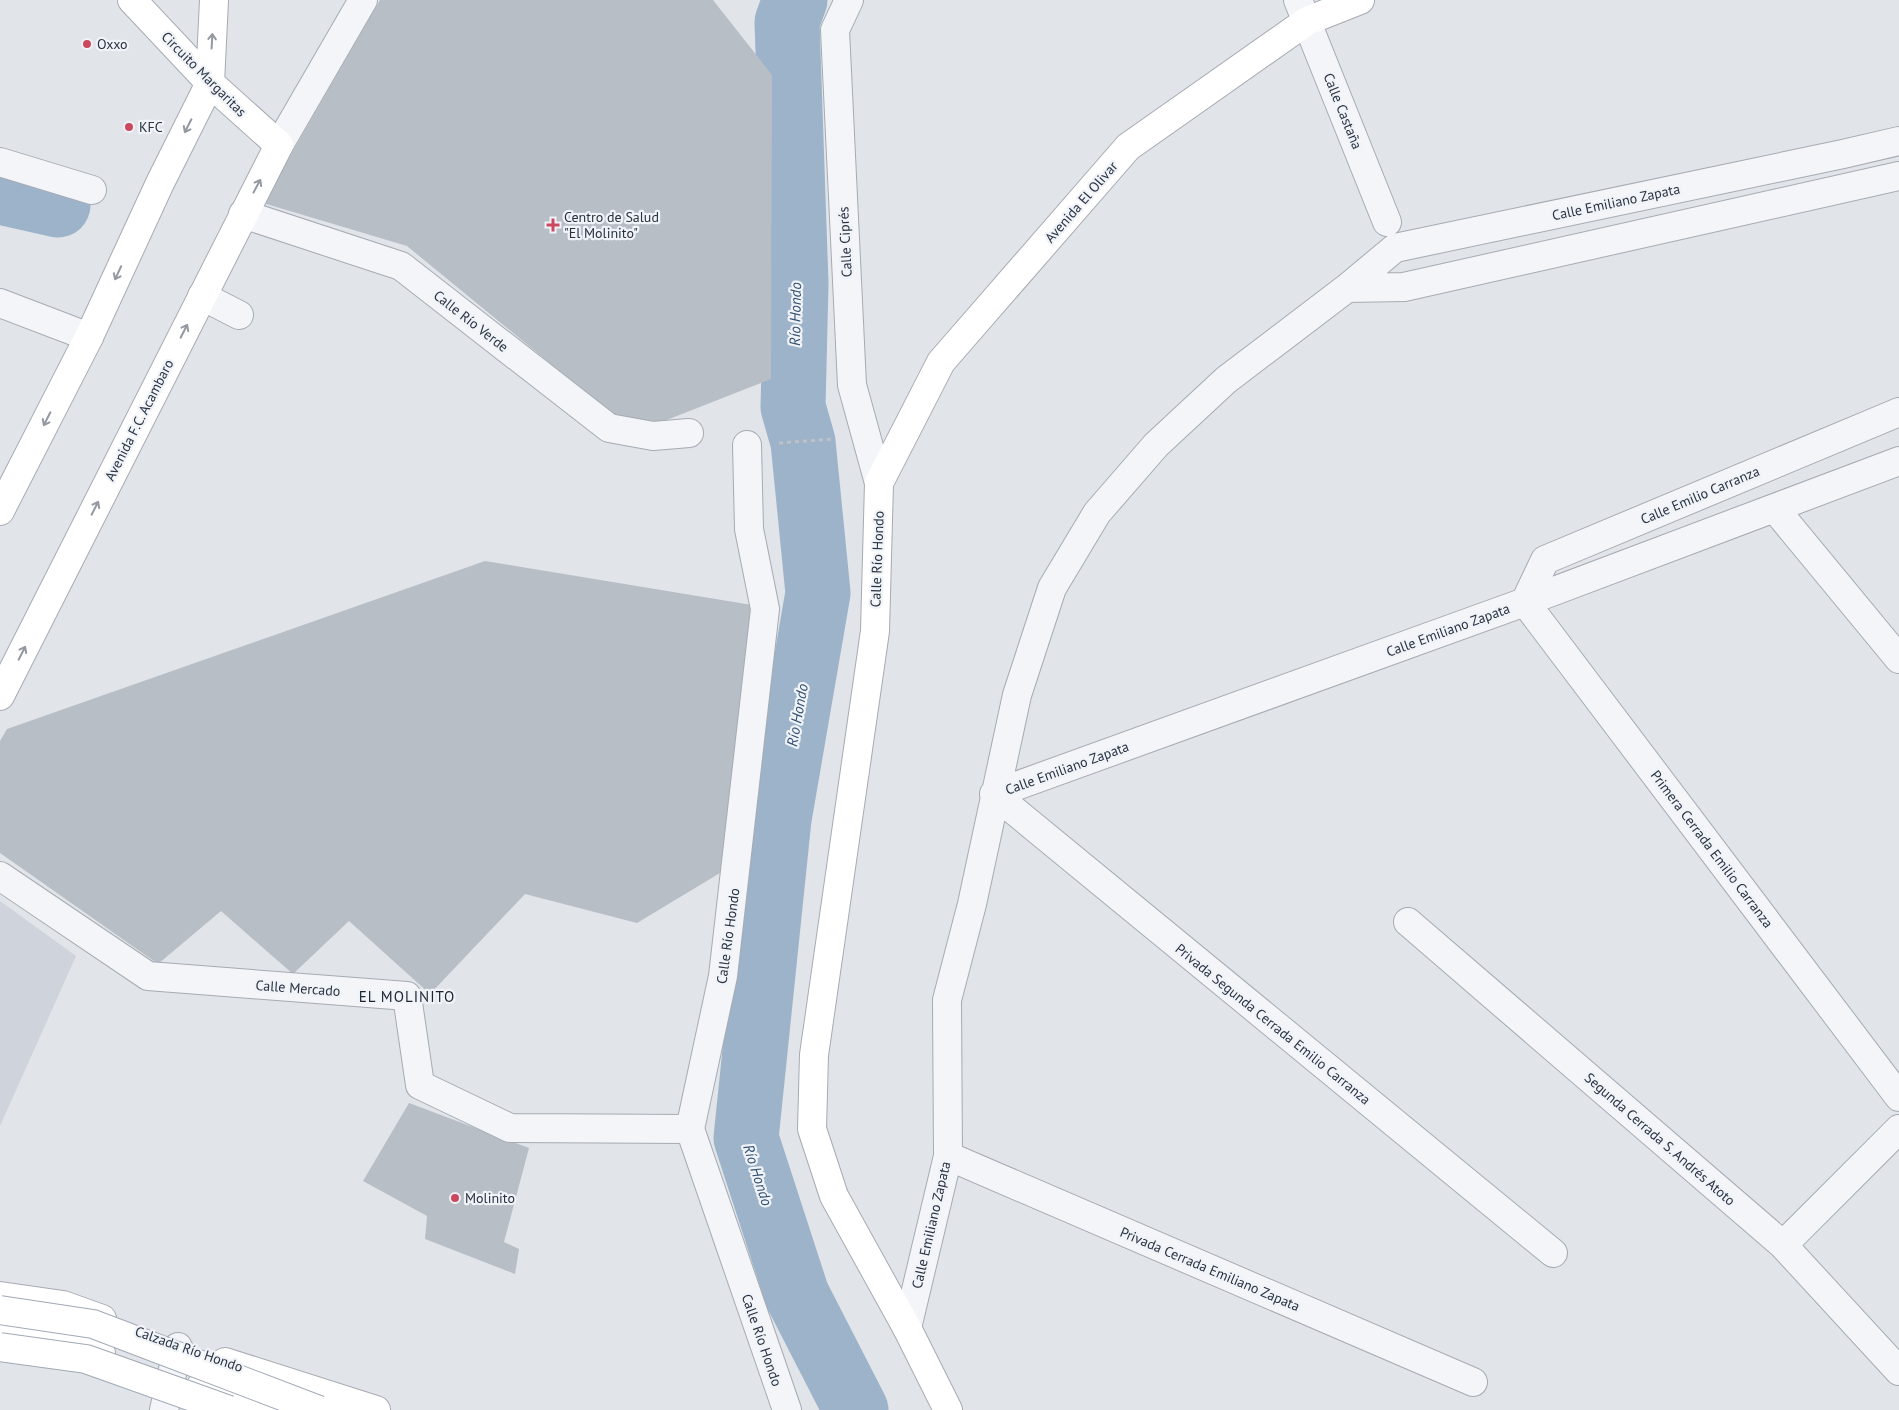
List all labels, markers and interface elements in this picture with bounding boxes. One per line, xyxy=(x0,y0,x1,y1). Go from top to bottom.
street label: Circuito Margaritas xyxy=(158,28,250,120)
one-way arrow xyxy=(207,34,217,50)
place label: Oxxo xyxy=(97,35,128,53)
marker: Oxxo xyxy=(81,38,93,50)
street label: Calle Castaña xyxy=(1320,70,1366,152)
place label: KFC xyxy=(139,118,163,136)
one-way arrow xyxy=(183,119,193,134)
marker: KFC xyxy=(123,121,135,133)
street label: Avenida El Olivar xyxy=(1041,157,1121,246)
one-way arrow xyxy=(253,179,263,194)
street label: Calle Emiliano Zapata xyxy=(1550,180,1682,224)
street label: Calle Ciprés xyxy=(834,206,856,278)
place label: Centro de Salud "El Molinito" xyxy=(564,208,659,242)
marker: Centro de Salud "El Molinito" xyxy=(546,218,560,232)
one-way arrow xyxy=(113,265,123,280)
water label: Río Hondo xyxy=(785,282,805,346)
street label: Calle Río Verde xyxy=(430,286,512,356)
one-way arrow xyxy=(179,324,189,339)
street label: Avenida F.C. Acambaro xyxy=(101,356,177,484)
one-way arrow xyxy=(42,411,51,426)
street label: Calle Emilio Carranza xyxy=(1638,462,1762,528)
one-way arrow xyxy=(90,500,100,515)
street label: Calle Río Hondo xyxy=(866,510,888,608)
street label: Calle Emiliano Zapata xyxy=(1384,599,1512,661)
one-way arrow xyxy=(17,645,27,660)
water label: Río Hondo xyxy=(782,682,812,748)
street label: Calle Emiliano Zapata xyxy=(1003,737,1131,799)
street label: Primera Cerrada Emilio Carranza xyxy=(1647,767,1777,931)
street label: Calle Río Hondo xyxy=(712,887,744,985)
street label: Privada Segunda Cerrada Emilio Carranza xyxy=(1172,940,1374,1108)
street label: Calle Mercado xyxy=(255,976,341,1000)
district label: EL MOLINITO xyxy=(359,987,455,1006)
street label: Segunda Cerrada S. Andrés Atoto xyxy=(1581,1069,1739,1209)
water label: Río Hondo xyxy=(739,1142,777,1208)
street label: Calle Emiliano Zapata xyxy=(908,1159,954,1290)
place label: Molinito xyxy=(465,1189,515,1207)
marker: Molinito xyxy=(449,1192,461,1204)
street label: Privada Cerrada Emiliano Zapata xyxy=(1117,1223,1303,1315)
street label: Calle Río Hondo xyxy=(738,1291,786,1389)
street label: Calzada Río Hondo xyxy=(133,1322,245,1376)

